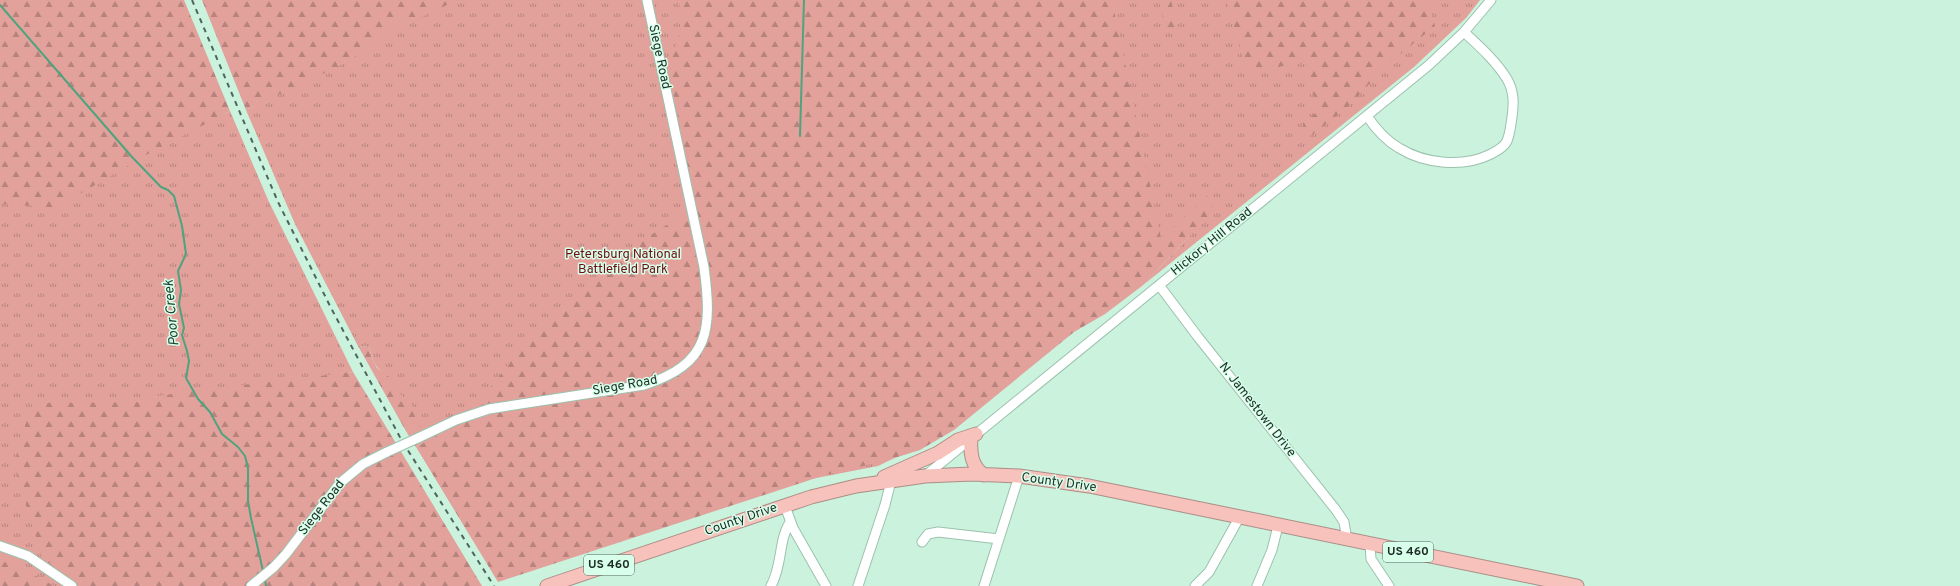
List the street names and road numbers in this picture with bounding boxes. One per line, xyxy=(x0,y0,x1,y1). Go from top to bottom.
street label: Siege Road xyxy=(644,23,674,91)
street label: Hickory Hill Road xyxy=(1168,204,1256,280)
street label: N. Jamestown Drive xyxy=(1215,360,1299,460)
street label: Siege Road xyxy=(591,372,659,400)
street label: County Drive xyxy=(1020,470,1098,496)
street label: Siege Road xyxy=(295,477,349,539)
street label: County Drive xyxy=(703,500,779,540)
road number: US 460 xyxy=(1383,542,1433,562)
road number: US 460 xyxy=(584,555,634,575)

